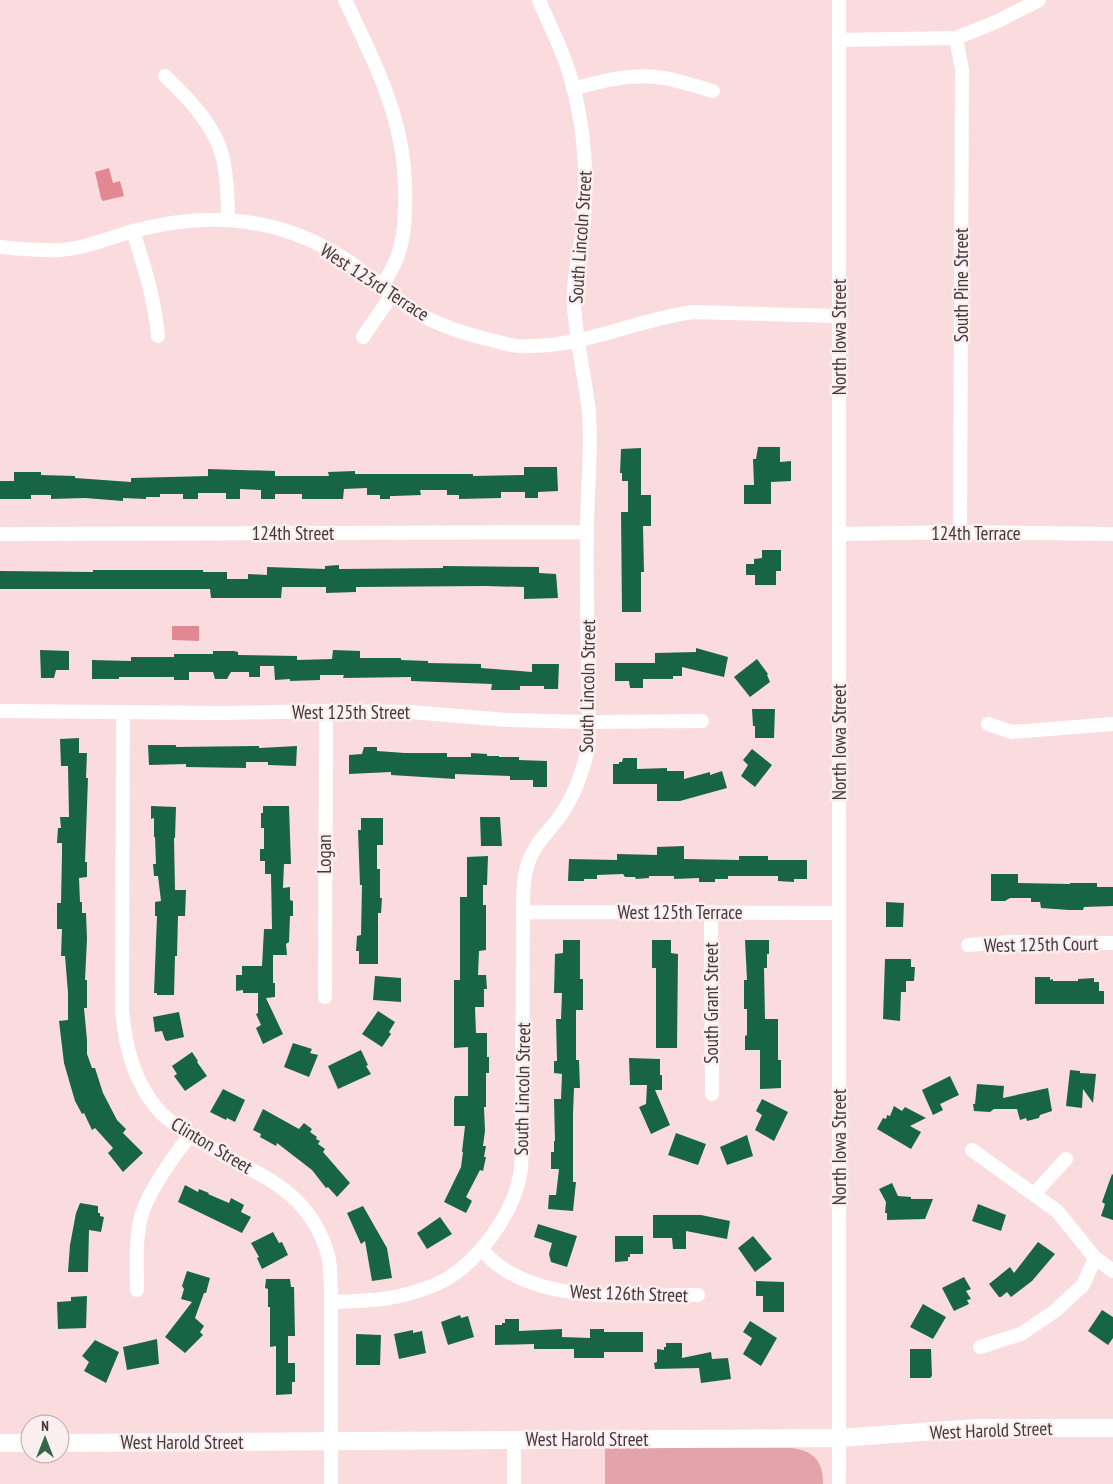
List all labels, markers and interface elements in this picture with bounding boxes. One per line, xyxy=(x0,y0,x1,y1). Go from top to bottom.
street label: South Lincoln Street xyxy=(563,169,597,304)
street label: South Pine Street xyxy=(949,227,973,342)
street label: West 123rd Terrace xyxy=(316,238,434,326)
street label: North Iowa Street xyxy=(827,278,851,395)
street label: 124th Street xyxy=(252,521,335,545)
street label: 124th Terrace xyxy=(931,521,1021,545)
street label: South Lincoln Street xyxy=(574,618,600,753)
street label: North Iowa Street xyxy=(827,683,851,800)
street label: West 125th Street xyxy=(292,700,411,724)
street label: Logan xyxy=(312,834,336,874)
street label: West 125th Terrace xyxy=(617,900,743,924)
street label: West 125th Court xyxy=(984,931,1099,957)
street label: South Grant Street xyxy=(699,942,723,1064)
street label: South Lincoln Street xyxy=(509,1021,535,1156)
street label: North Iowa Street xyxy=(827,1088,851,1205)
street label: Clinton Street xyxy=(167,1111,258,1179)
street label: West 126th Street xyxy=(570,1279,689,1307)
north arrow xyxy=(20,1414,70,1464)
street label: West Harold Street xyxy=(929,1416,1054,1444)
text: N xyxy=(41,1417,49,1435)
street label: West Harold Street xyxy=(526,1427,649,1451)
street label: West Harold Street xyxy=(121,1430,244,1454)

